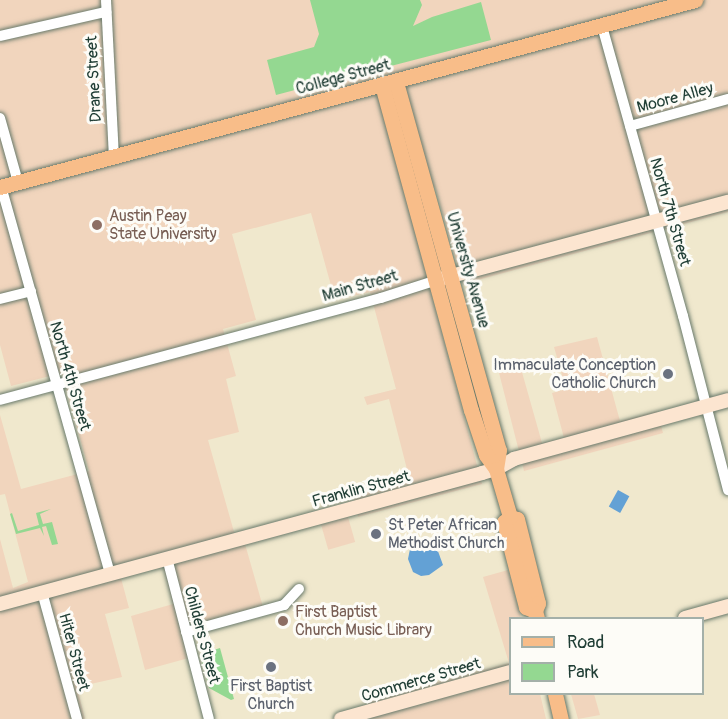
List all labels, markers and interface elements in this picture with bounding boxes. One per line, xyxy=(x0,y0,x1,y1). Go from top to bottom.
street label: Drane Street xyxy=(82,35,106,123)
street label: College Street xyxy=(294,55,392,99)
street label: Moore Alley xyxy=(635,79,715,117)
street label: North 7th Street xyxy=(645,156,695,268)
place label: Austin Peay State University xyxy=(109,206,217,244)
street label: University Avenue xyxy=(442,210,494,330)
marker: Austin Peay State University xyxy=(90,218,104,232)
street label: Main Street xyxy=(320,266,400,306)
street label: North 4th Street xyxy=(45,319,95,433)
place label: Immaculate Conception Catholic Church xyxy=(493,355,656,393)
marker: Immaculate Conception Catholic Church xyxy=(661,367,675,381)
street label: Franklin Street xyxy=(310,467,412,511)
place label: St Peter African Methodist Church xyxy=(388,515,504,553)
marker: St Peter African Methodist Church xyxy=(369,527,383,541)
street label: Childers Street xyxy=(180,584,224,686)
place label: First Baptist Church Music Library xyxy=(295,602,432,640)
street label: Hiter Street xyxy=(54,611,94,693)
marker: First Baptist Church Music Library xyxy=(276,614,290,628)
legend xyxy=(509,617,704,695)
text: Road xyxy=(567,631,604,654)
street label: Commerce Street xyxy=(359,654,483,706)
marker: First Baptist Church xyxy=(264,660,278,674)
text: Park xyxy=(567,661,599,684)
place label: First Baptist Church xyxy=(230,676,312,714)

